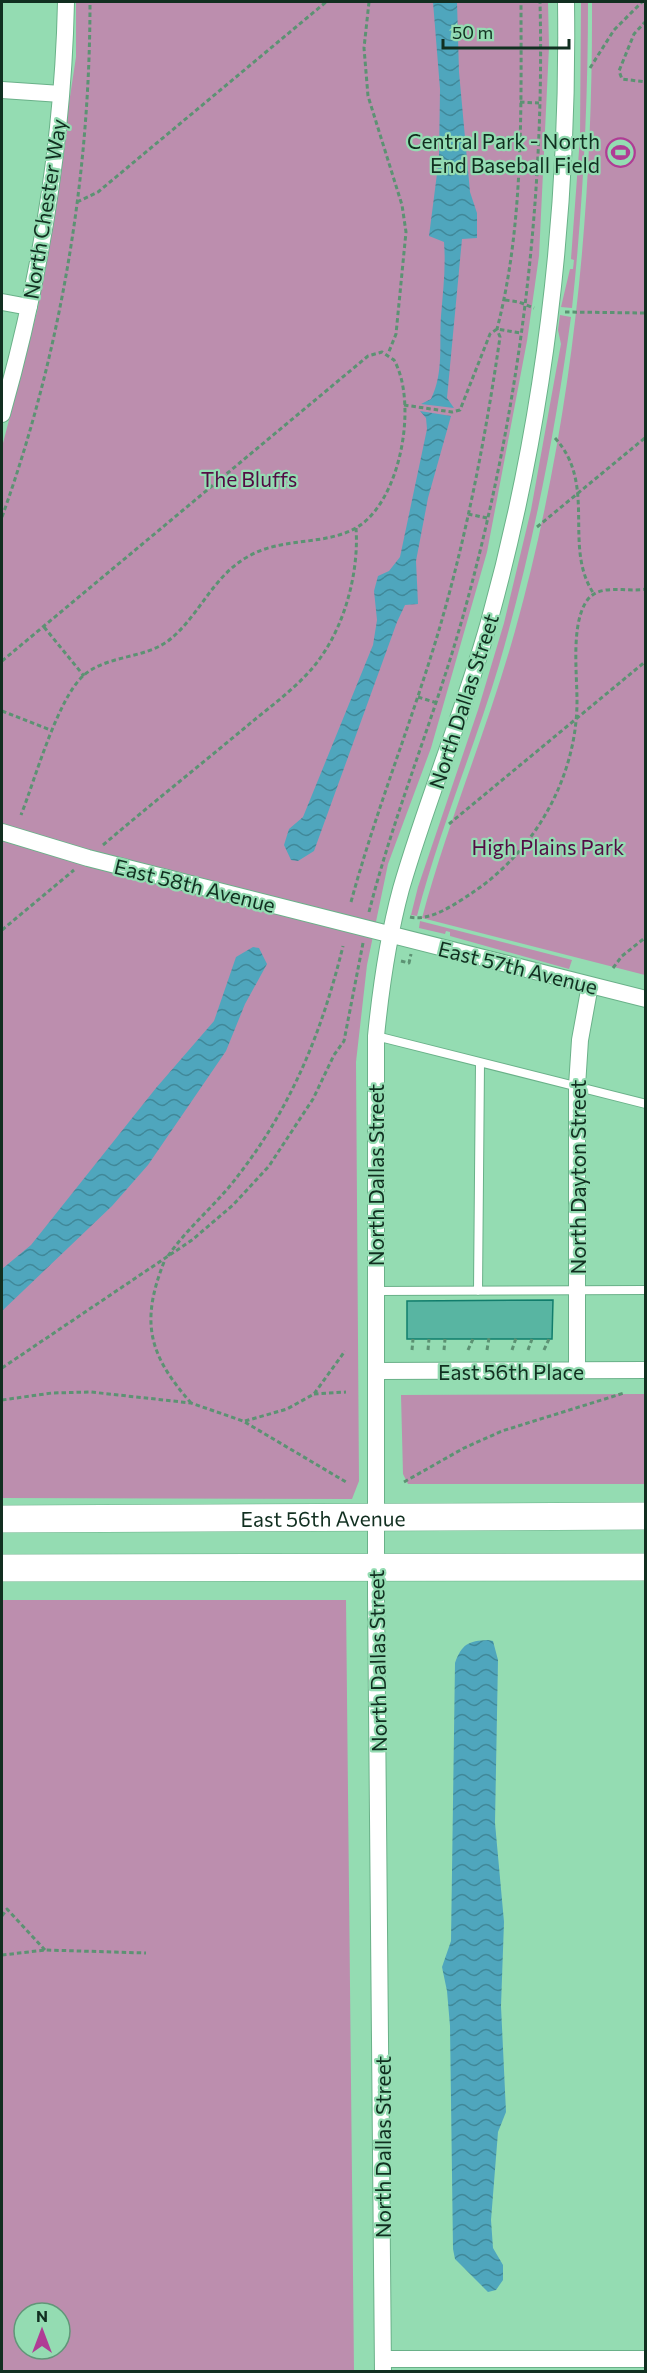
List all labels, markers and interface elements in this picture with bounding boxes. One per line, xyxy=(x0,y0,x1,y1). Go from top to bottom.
scale bar xyxy=(443,12,569,50)
text: 50 m xyxy=(452,21,493,43)
street label: North Chester Way xyxy=(17,117,71,301)
place label: Central Park - North End Baseball Field xyxy=(407,128,600,177)
sports icon: Central Park - North End Baseball Field xyxy=(605,136,637,168)
park label: The Bluffs xyxy=(201,466,297,491)
street label: North Dallas Street xyxy=(423,610,503,792)
park label: High Plains Park xyxy=(471,834,625,859)
street label: East 58th Avenue xyxy=(112,853,278,917)
street label: East 57th Avenue xyxy=(436,935,600,999)
street label: North Dayton Street xyxy=(565,1080,590,1274)
street label: North Dallas Street xyxy=(363,1084,388,1266)
street label: East 56th Place xyxy=(438,1359,584,1384)
street label: East 56th Avenue xyxy=(240,1505,406,1530)
street label: North Dallas Street xyxy=(363,1570,391,1752)
street label: North Dallas Street xyxy=(370,2056,395,2238)
north arrow xyxy=(12,2301,72,2361)
text: N xyxy=(36,2306,48,2325)

